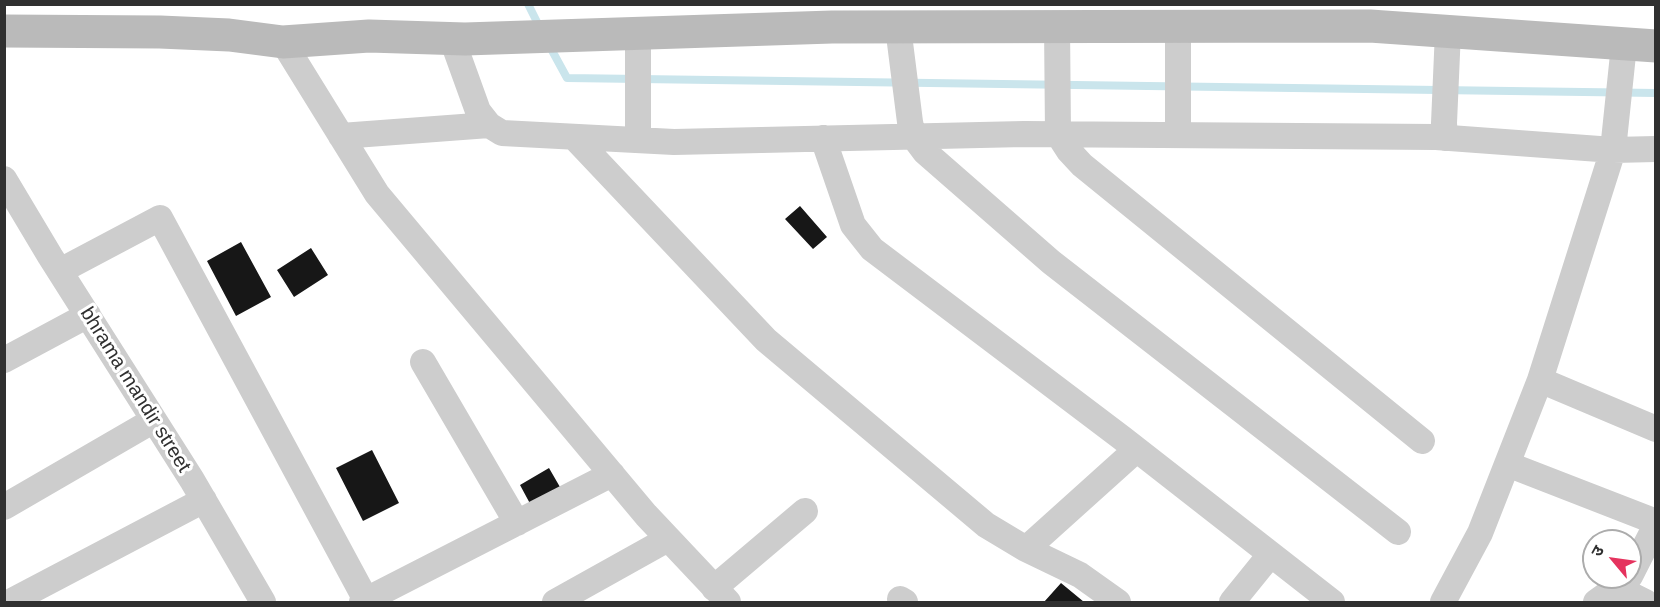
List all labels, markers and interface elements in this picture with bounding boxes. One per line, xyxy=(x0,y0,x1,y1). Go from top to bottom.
street label: bhrama mandir street xyxy=(74,303,196,477)
north arrow xyxy=(1582,529,1642,589)
text: उ xyxy=(1588,543,1607,559)

